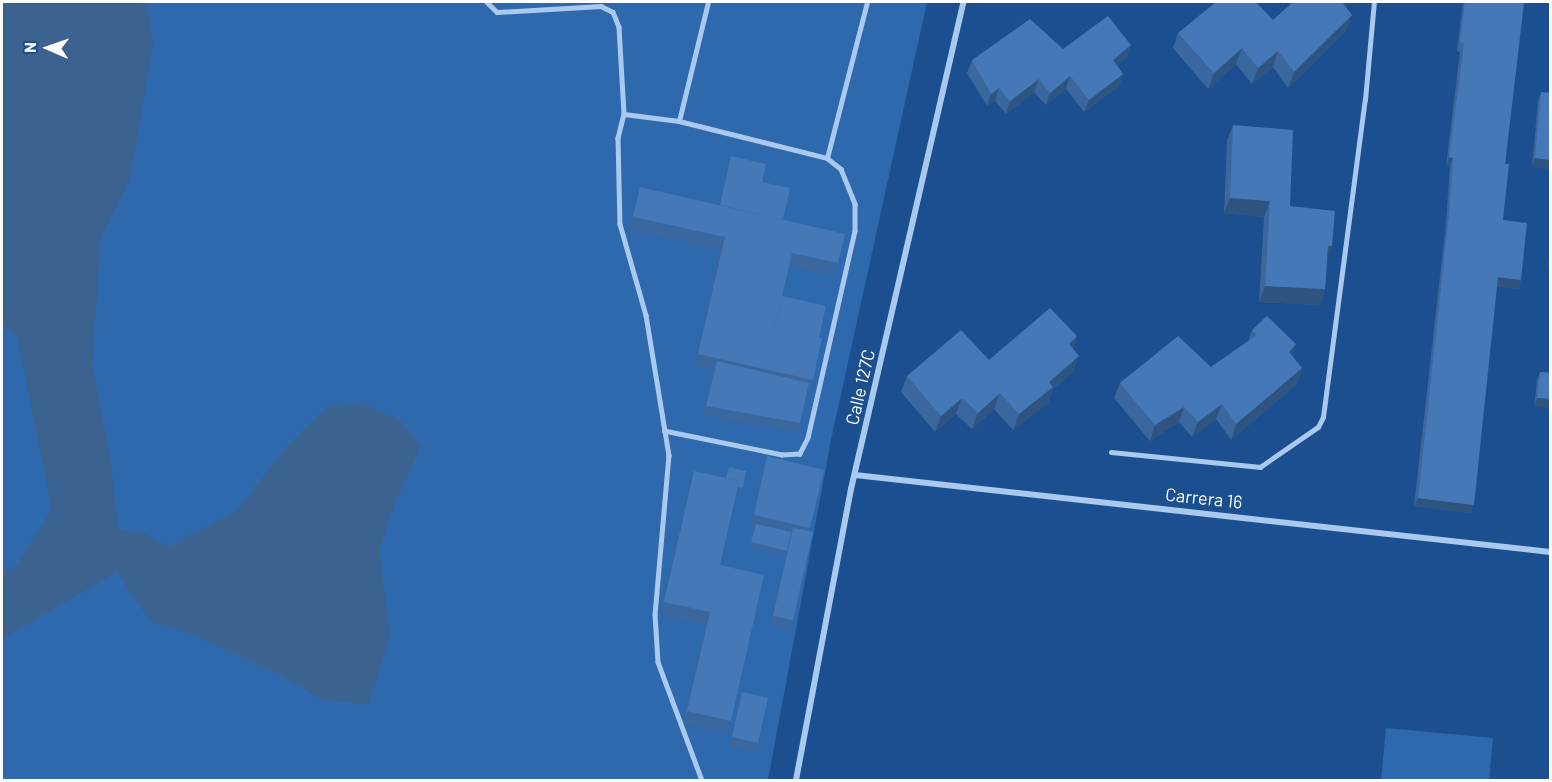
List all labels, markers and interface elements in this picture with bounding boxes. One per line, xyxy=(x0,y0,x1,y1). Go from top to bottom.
north arrow xyxy=(18,18,78,78)
text: N xyxy=(20,42,39,53)
street label: Calle 127C xyxy=(841,347,879,427)
street label: Carrera 16 xyxy=(1164,483,1244,513)

